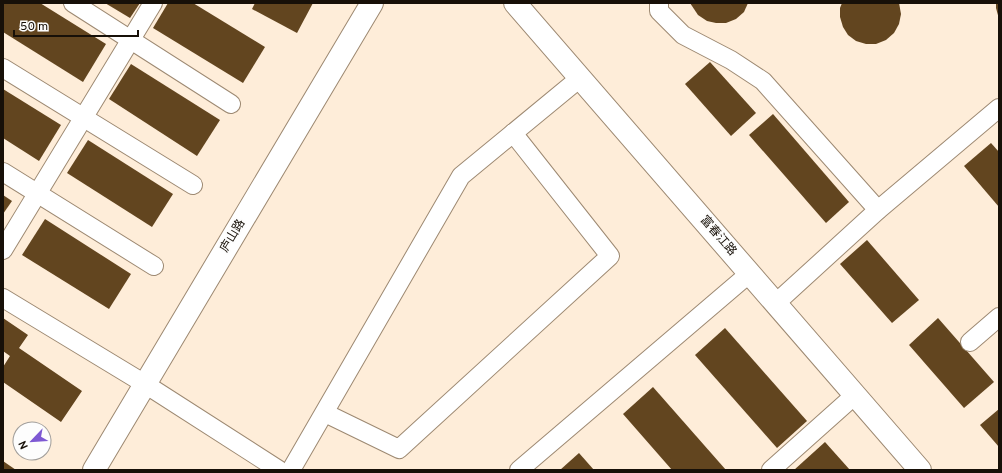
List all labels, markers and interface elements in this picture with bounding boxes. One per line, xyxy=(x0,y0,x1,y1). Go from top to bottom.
scale bar xyxy=(14,12,138,38)
text: 50 m xyxy=(20,19,48,35)
street label: 富春江路 xyxy=(696,213,740,259)
street label: 庐山路 xyxy=(217,216,249,256)
north arrow xyxy=(12,421,52,461)
text: N xyxy=(16,438,32,451)

